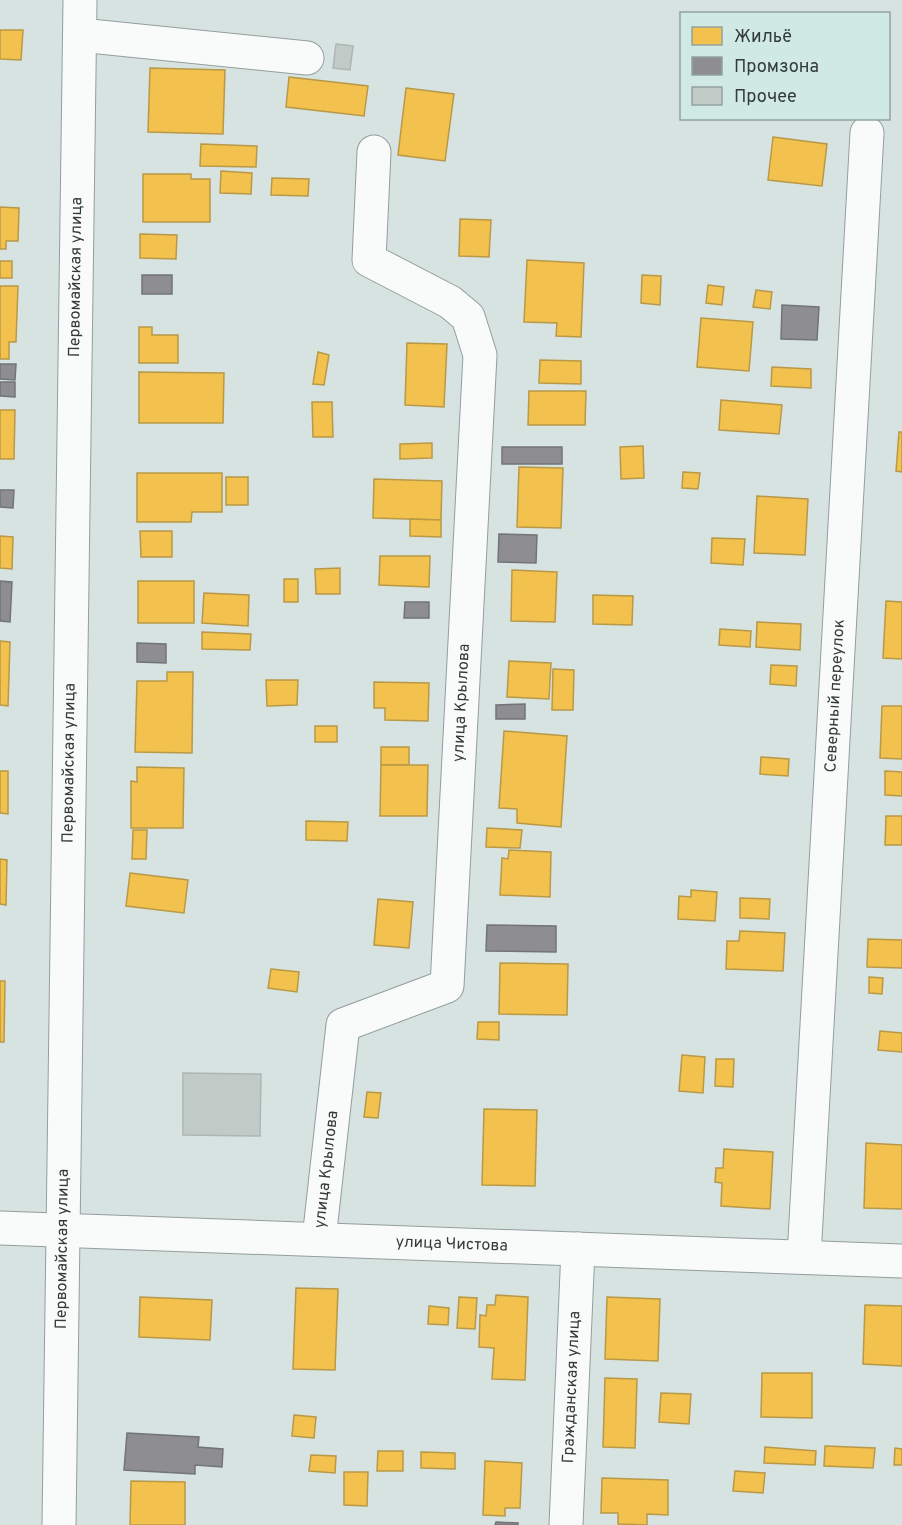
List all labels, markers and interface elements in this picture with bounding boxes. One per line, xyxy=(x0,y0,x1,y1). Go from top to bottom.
legend xyxy=(680,12,890,120)
text: Жильё xyxy=(734,26,792,49)
text: Промзона xyxy=(734,56,819,79)
text: Прочее xyxy=(734,86,797,109)
street label: Первомайская улица xyxy=(65,197,87,357)
street label: Северный переулок xyxy=(821,619,850,773)
street label: улица Крылова xyxy=(449,643,475,762)
street label: Первомайская улица xyxy=(58,683,81,843)
street label: улица Крылова xyxy=(310,1109,343,1229)
street label: Первомайская улица xyxy=(52,1169,74,1329)
street label: улица Чистова xyxy=(395,1232,508,1257)
street label: Гражданская улица xyxy=(559,1310,585,1464)

